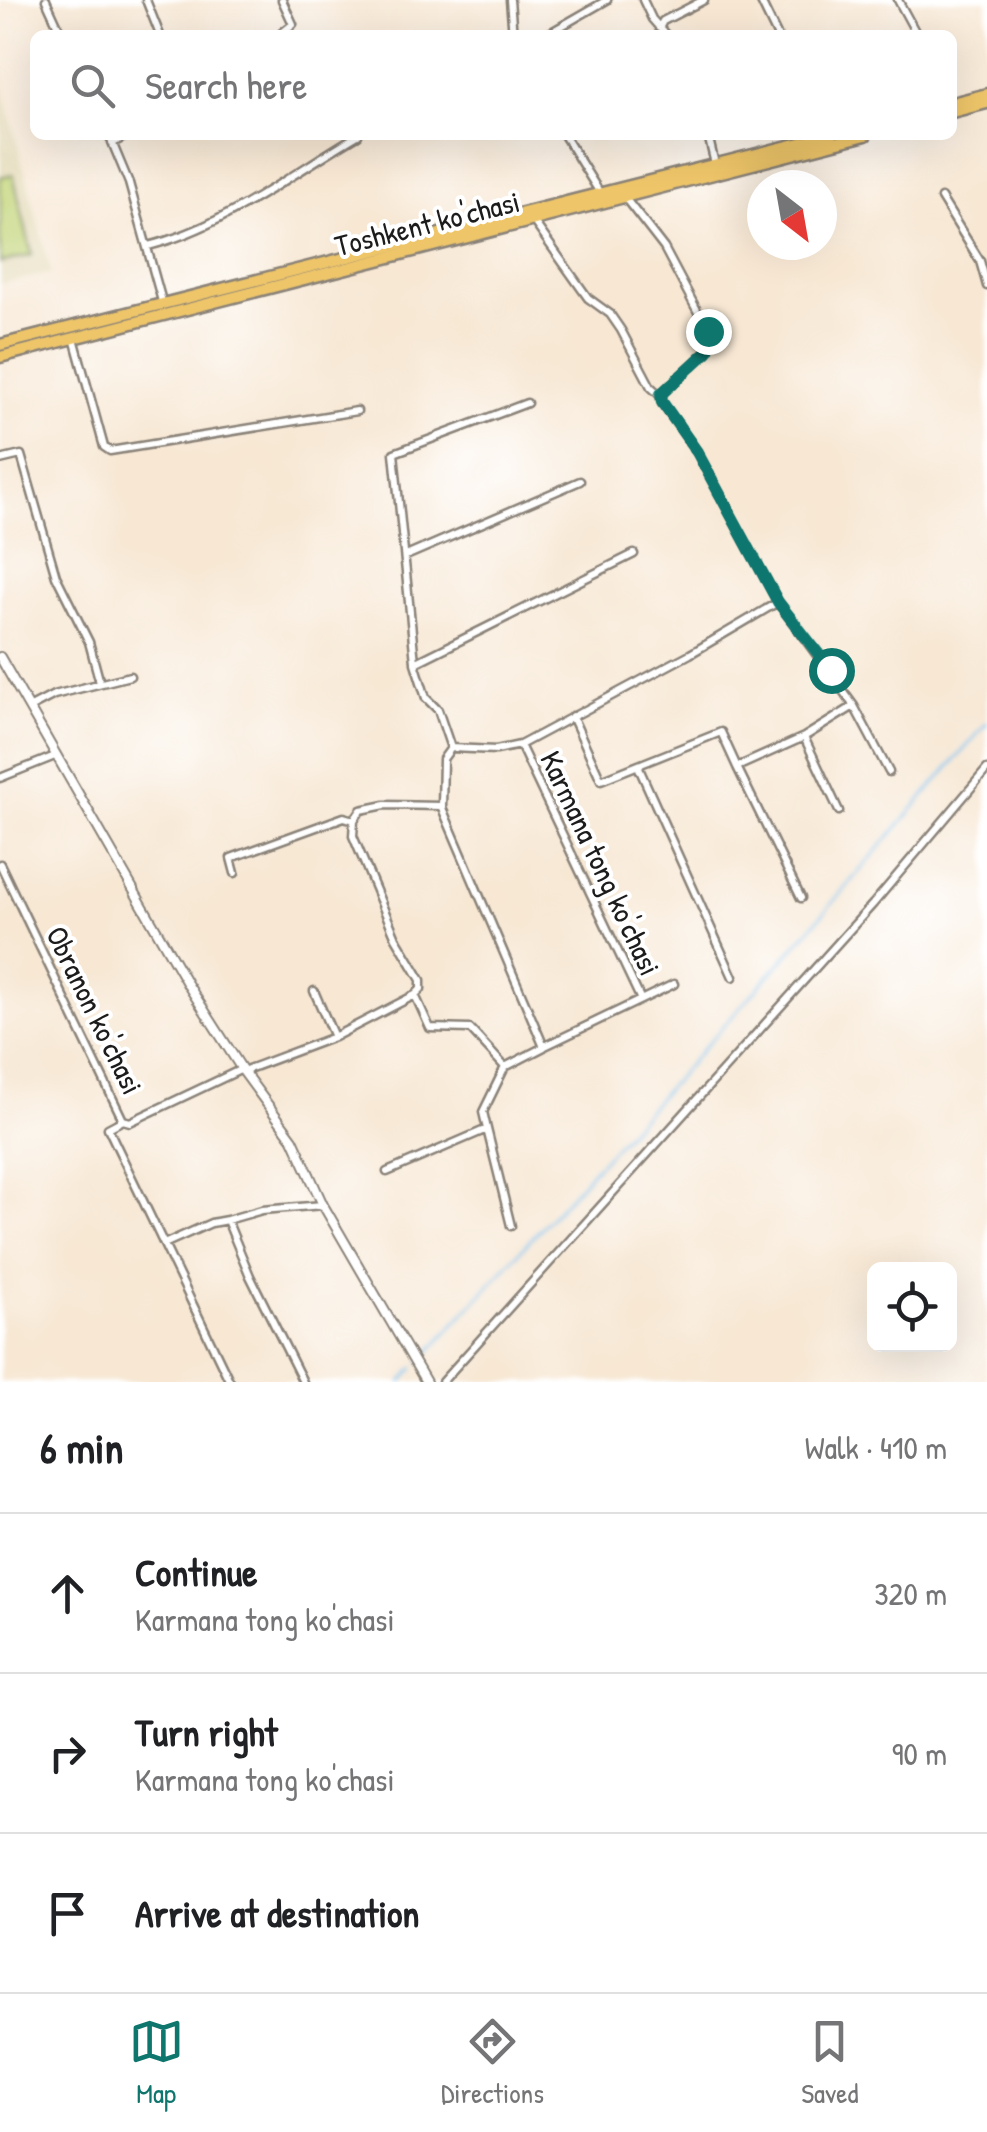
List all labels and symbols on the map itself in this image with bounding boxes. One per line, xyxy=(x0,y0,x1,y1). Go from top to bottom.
north arrow xyxy=(747,170,837,260)
street label: Toshkent ko'chasi xyxy=(330,181,524,265)
route end xyxy=(686,309,732,355)
route start xyxy=(809,648,855,694)
street label: Karmana tong ko'chasi xyxy=(531,744,671,982)
street label: Obranon ko'chasi xyxy=(37,919,153,1101)

